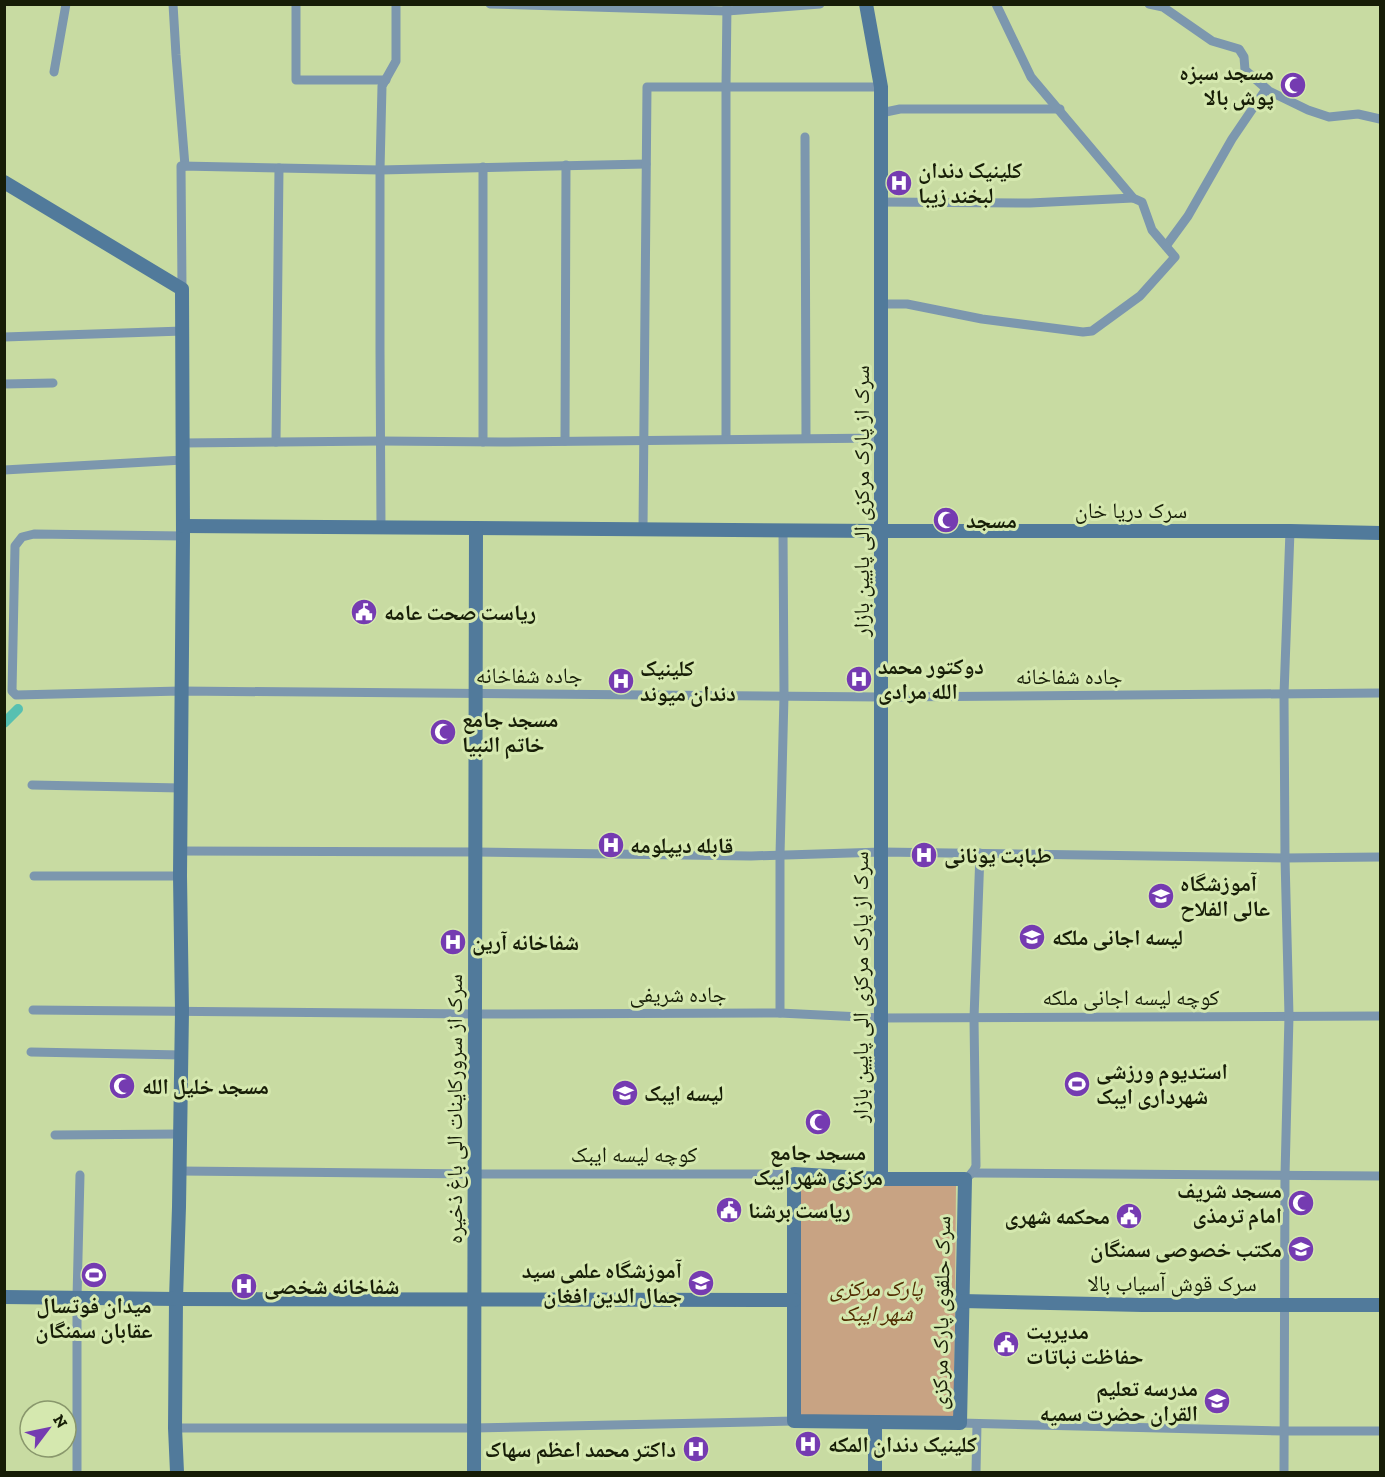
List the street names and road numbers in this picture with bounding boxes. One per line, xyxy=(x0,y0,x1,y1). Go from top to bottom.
street label: سرک از پارک مرکزی الی پایین بازار xyxy=(848,365,875,638)
street label: سرک دریا خان xyxy=(1075,497,1187,524)
street label: جاده شفاخانه xyxy=(476,662,582,689)
street label: جاده شفاخانه xyxy=(1016,663,1122,690)
street label: سرک از پارک مرکزی الی پایین بازار xyxy=(847,851,874,1124)
street label: سرک از سرورکاینات الی باغ ذخیره xyxy=(441,974,468,1244)
street label: جاده شریفی xyxy=(629,981,727,1008)
street label: کوچه لیسه اجانی ملکه xyxy=(1043,984,1219,1011)
street label: کوچه لیسه ایبک xyxy=(571,1141,697,1168)
street label: سرک حلقوی پارک مرکزی xyxy=(926,1216,956,1410)
street label: سرک قوش آسیاب بالا xyxy=(1087,1270,1257,1297)

